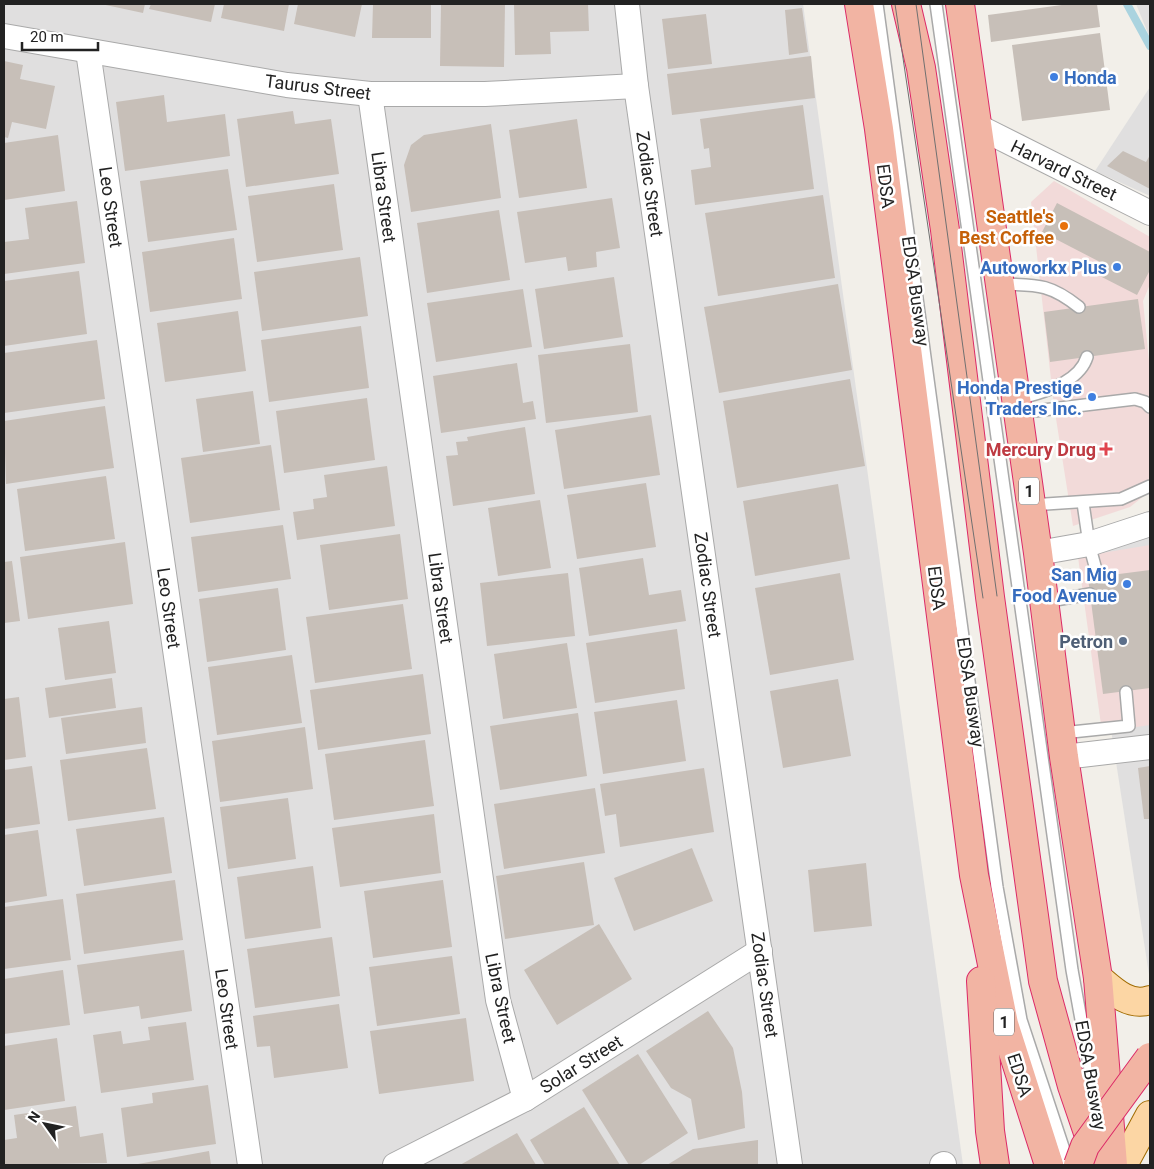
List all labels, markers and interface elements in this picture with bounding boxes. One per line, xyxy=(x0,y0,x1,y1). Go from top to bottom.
scale bar xyxy=(22,20,99,52)
text: 20 m xyxy=(30,28,64,46)
place label: Honda xyxy=(1064,67,1117,88)
street label: Taurus Street xyxy=(264,70,372,104)
marker: Honda xyxy=(1048,71,1060,83)
street label: Zodiac Street xyxy=(632,130,668,238)
street label: Harvard Street xyxy=(1008,135,1121,205)
street label: Libra Street xyxy=(367,150,401,244)
street label: EDSA xyxy=(873,163,899,210)
street label: Leo Street xyxy=(95,165,127,249)
place label: Seattle's Best Coffee xyxy=(959,206,1054,248)
marker: Seattle's Best Coffee xyxy=(1058,220,1070,232)
street label: EDSA Busway xyxy=(898,235,934,348)
place label: Autoworkx Plus xyxy=(980,257,1107,278)
marker: Autoworkx Plus xyxy=(1111,261,1123,273)
place label: Honda Prestige Traders Inc. xyxy=(957,377,1082,419)
marker: Honda Prestige Traders Inc. xyxy=(1086,391,1098,403)
place label: Mercury Drug xyxy=(986,439,1096,460)
marker: Mercury Drug xyxy=(1100,443,1112,455)
road number: 1 xyxy=(1019,478,1039,504)
street label: Zodiac Street xyxy=(690,531,726,639)
street label: Libra Street xyxy=(424,551,458,645)
place label: San Mig Food Avenue xyxy=(1012,564,1117,606)
street label: EDSA xyxy=(924,565,950,612)
street label: Leo Street xyxy=(153,566,185,650)
marker: San Mig Food Avenue xyxy=(1121,578,1133,590)
place label: Petron xyxy=(1059,631,1113,652)
marker: Petron xyxy=(1117,635,1129,647)
street label: EDSA Busway xyxy=(953,636,989,749)
street label: Zodiac Street xyxy=(747,931,783,1039)
street label: Libra Street xyxy=(481,951,521,1045)
street label: Leo Street xyxy=(211,967,243,1051)
road number: 1 xyxy=(994,1009,1014,1036)
street label: EDSA Busway xyxy=(1071,1018,1111,1132)
street label: Solar Street xyxy=(536,1030,626,1098)
street label: EDSA xyxy=(1003,1051,1037,1100)
north arrow xyxy=(20,1099,70,1149)
text: N xyxy=(25,1108,44,1125)

